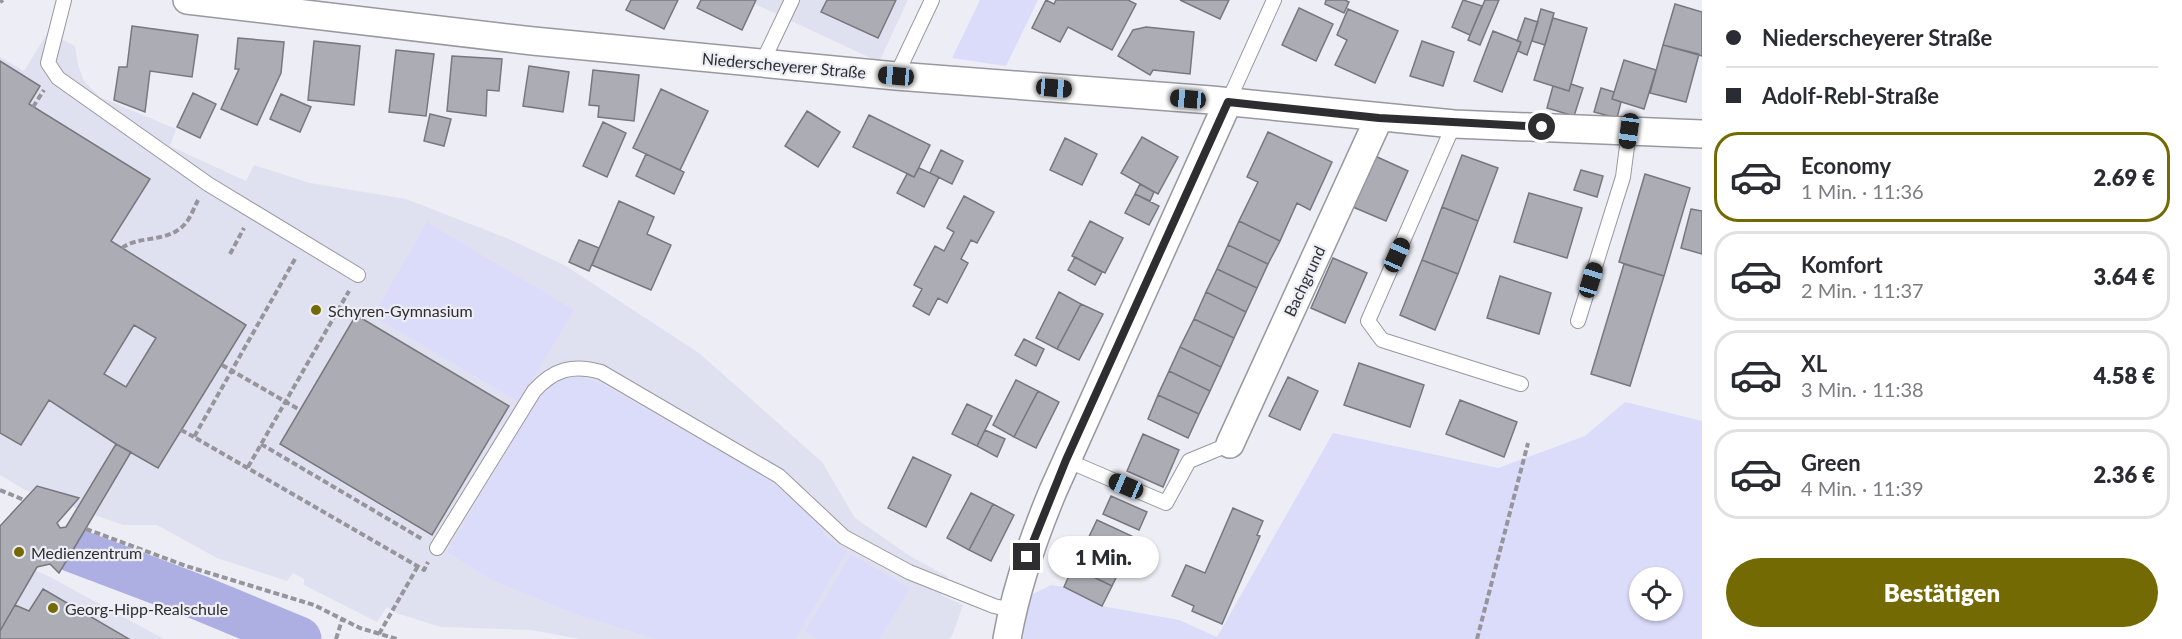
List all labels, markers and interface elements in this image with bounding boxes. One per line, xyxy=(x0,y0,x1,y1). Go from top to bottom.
text: Niederscheyerer Straße xyxy=(1762,24,1992,51)
street label: Niederscheyerer Straße xyxy=(701,48,867,82)
car xyxy=(877,65,915,87)
car xyxy=(1035,77,1073,99)
text: Adolf-Rebl-Straße xyxy=(1762,82,1939,109)
car xyxy=(1169,88,1207,110)
car xyxy=(1618,112,1640,150)
route start xyxy=(1528,113,1555,140)
icon: car xyxy=(1729,150,1783,204)
text: Economy xyxy=(1801,152,1891,179)
text: 2.69 € xyxy=(2094,164,2155,191)
text: 1 Min. · 11:36 xyxy=(1801,179,1924,203)
car xyxy=(1381,235,1413,275)
street label: Bachgrund xyxy=(1279,243,1329,319)
icon: car xyxy=(1729,249,1783,303)
text: Komfort xyxy=(1801,251,1883,278)
car xyxy=(1577,260,1605,300)
text: 3.64 € xyxy=(2094,263,2155,290)
text: 2 Min. · 11:37 xyxy=(1801,278,1924,302)
place label: Schyren-Gymnasium xyxy=(328,301,473,320)
marker: Schyren-Gymnasium xyxy=(309,303,323,317)
icon: car xyxy=(1729,348,1783,402)
text: XL xyxy=(1801,350,1827,377)
text: 4.58 € xyxy=(2094,362,2155,389)
text: 3 Min. · 11:38 xyxy=(1801,377,1924,401)
icon: car xyxy=(1729,447,1783,501)
text: Green xyxy=(1801,449,1861,476)
text: 2.36 € xyxy=(2094,461,2155,488)
car xyxy=(1106,471,1146,501)
text: 4 Min. · 11:39 xyxy=(1801,476,1924,500)
callout: 1 Min. xyxy=(1048,536,1159,578)
place label: Medienzentrum xyxy=(31,543,142,562)
route end xyxy=(1013,543,1040,570)
marker: Medienzentrum xyxy=(12,545,26,559)
text: 1 Min. xyxy=(1075,545,1132,569)
button: Bestätigen xyxy=(1726,558,2158,627)
map controls xyxy=(1629,567,1683,621)
button: locate xyxy=(1629,567,1683,621)
place label: Georg-Hipp-Realschule xyxy=(65,599,228,618)
marker: Georg-Hipp-Realschule xyxy=(46,601,60,615)

